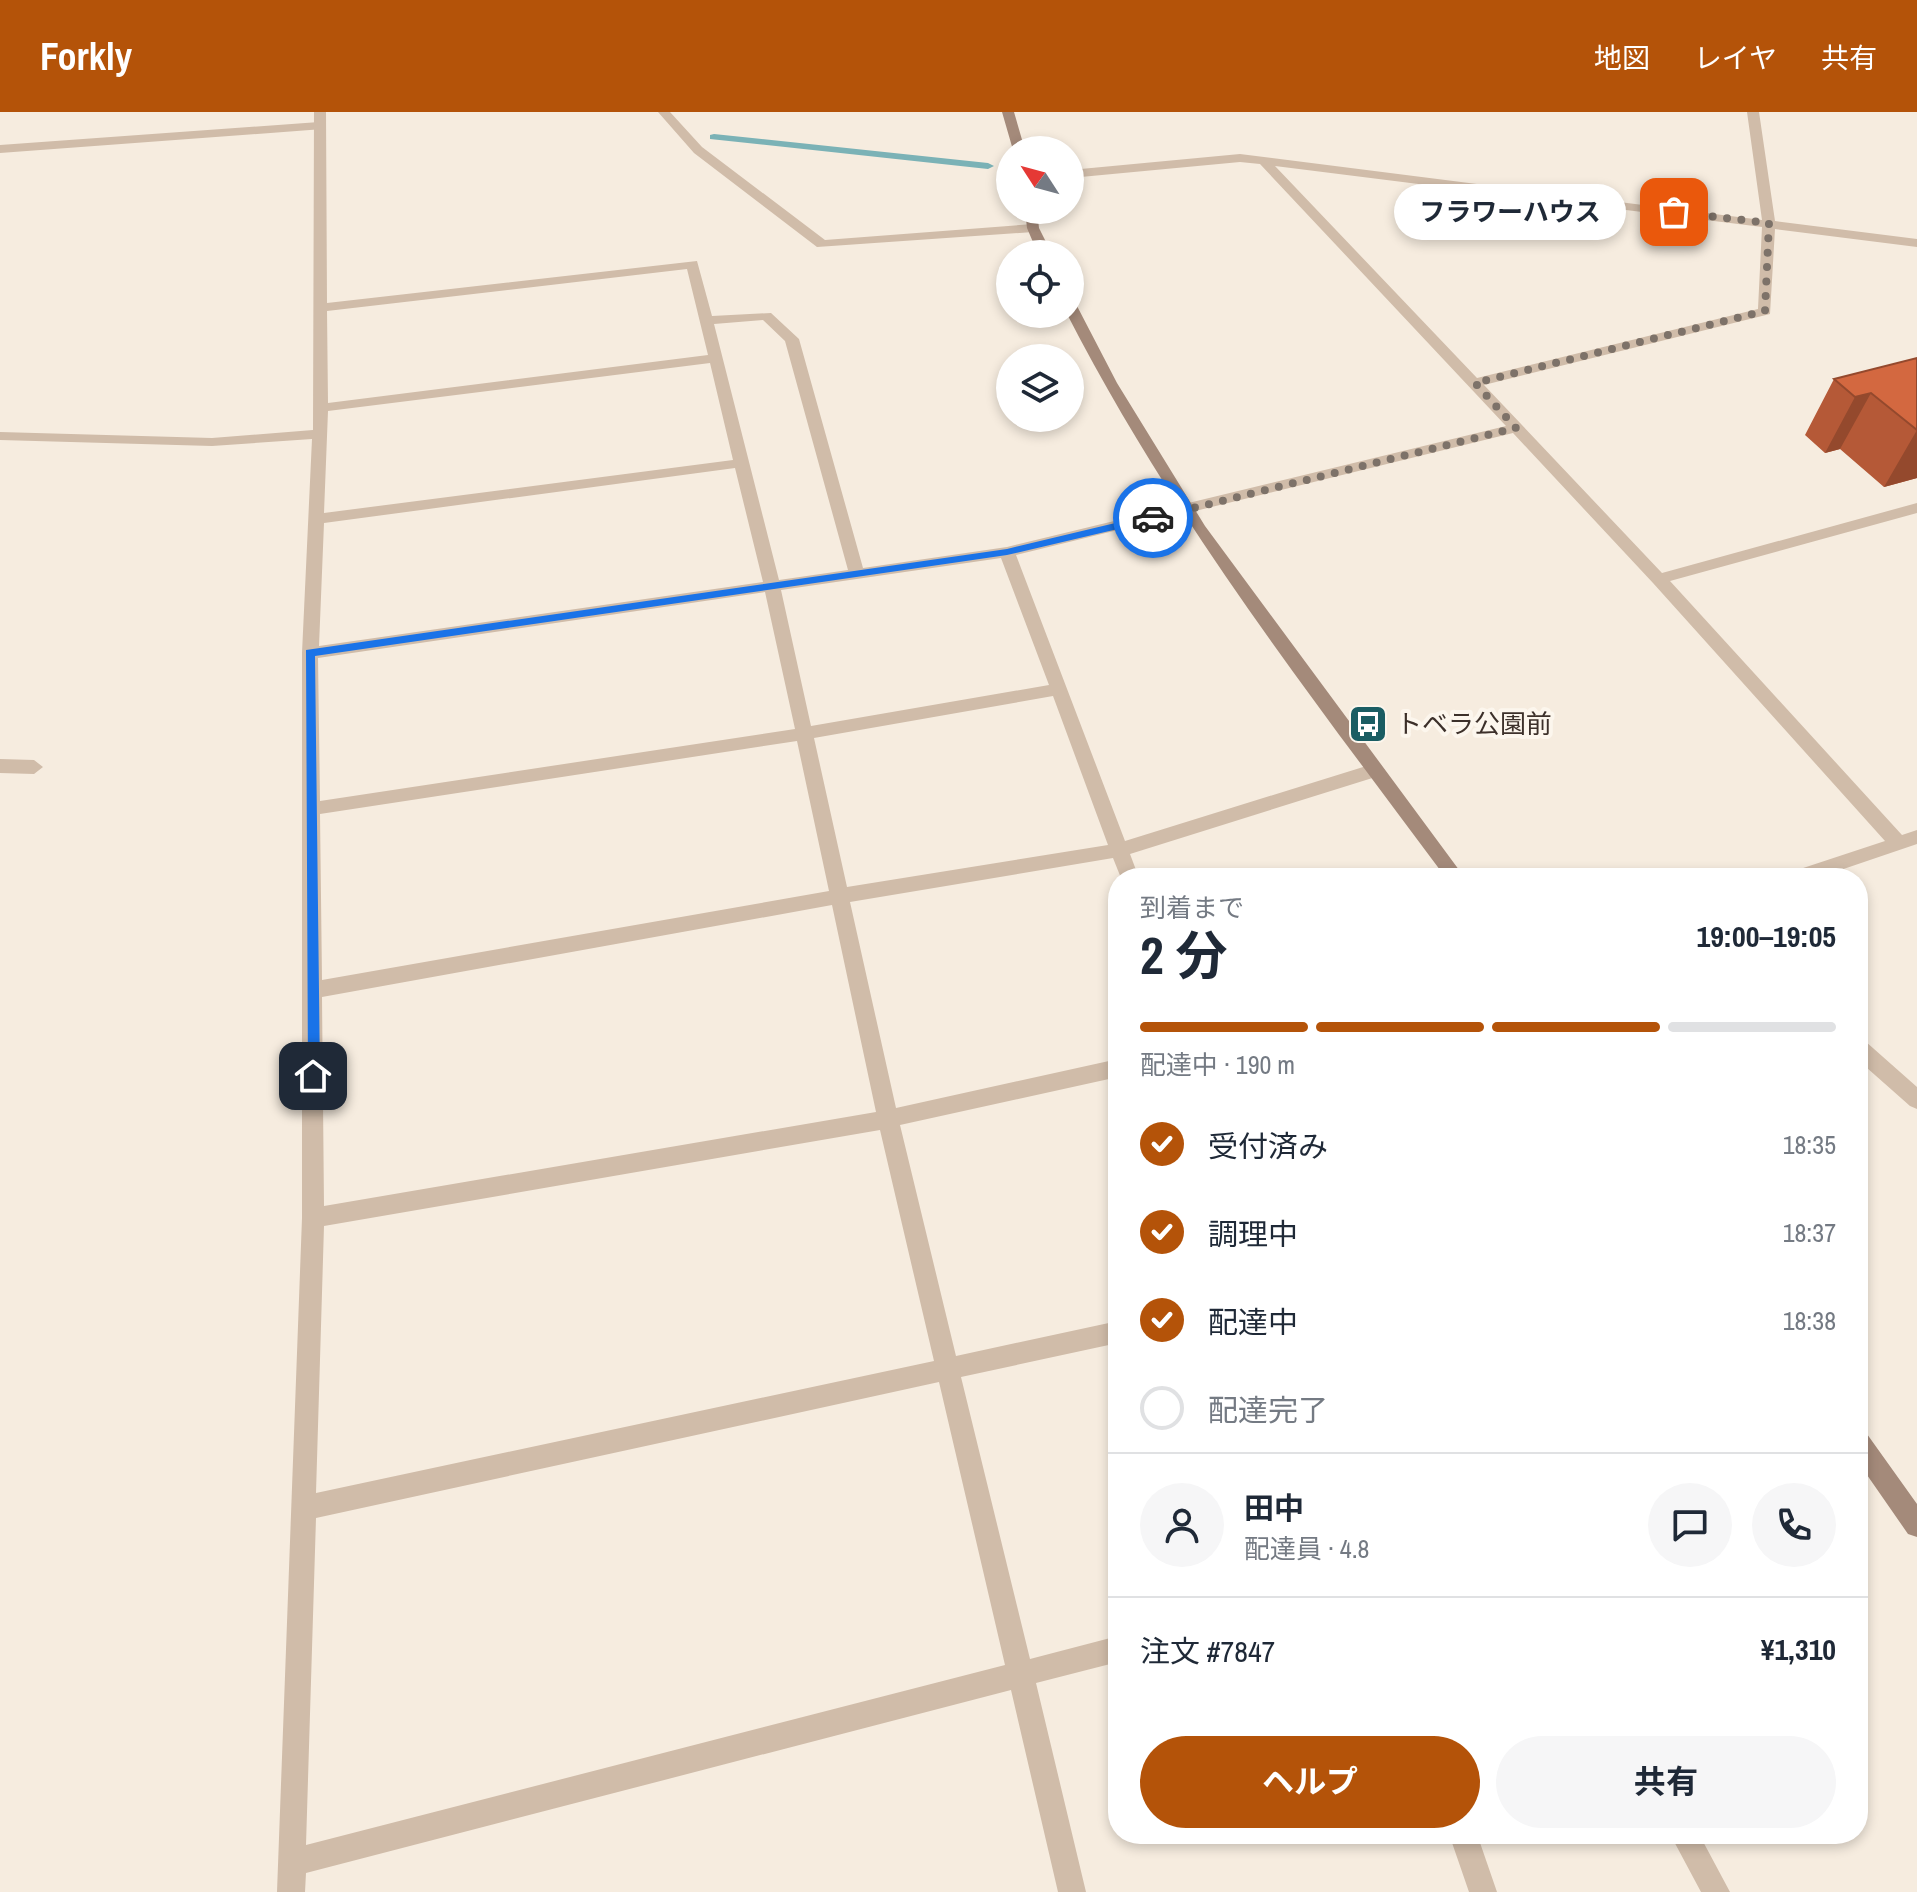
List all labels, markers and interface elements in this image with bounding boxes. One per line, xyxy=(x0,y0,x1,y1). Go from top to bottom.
text: Forkly xyxy=(40,31,132,82)
text: 地図 xyxy=(1594,39,1650,77)
text: レイヤ xyxy=(1694,39,1777,77)
text: 共有 xyxy=(1821,39,1877,77)
north arrow xyxy=(996,136,1084,224)
map controls xyxy=(996,136,1084,432)
pin xyxy=(1640,178,1708,246)
callout: フラワーハウス xyxy=(1394,184,1626,240)
icon: bag xyxy=(1652,190,1696,234)
text: フラワーハウス xyxy=(1419,194,1601,229)
button: locate xyxy=(996,240,1084,328)
button: layers xyxy=(996,344,1084,432)
courier xyxy=(1113,478,1193,558)
icon: car xyxy=(1131,496,1175,540)
bus stop icon: トベラ公園前 xyxy=(1347,703,1389,745)
place label: トベラ公園前 xyxy=(1396,706,1552,741)
text: 到着まで xyxy=(1140,890,1244,925)
text: 19:00–19:05 xyxy=(1697,916,1836,956)
text: 2 分 xyxy=(1140,920,1228,990)
pin xyxy=(279,1042,347,1110)
text: 配達中 · 190 m xyxy=(1140,1047,1295,1082)
icon: home xyxy=(291,1054,335,1098)
icon: check xyxy=(1140,1122,1184,1166)
text: 受付済み xyxy=(1208,1126,1328,1166)
text: 18:35 xyxy=(1783,1127,1836,1162)
icon: check xyxy=(1140,1210,1184,1254)
text: 調理中 xyxy=(1208,1214,1298,1254)
text: 18:37 xyxy=(1783,1215,1836,1250)
icon: check xyxy=(1140,1298,1184,1342)
text: 配達中 xyxy=(1208,1302,1298,1342)
text: 18:38 xyxy=(1783,1303,1836,1338)
text: 配達完了 xyxy=(1208,1390,1328,1430)
button: person xyxy=(1140,1483,1224,1567)
button: chat xyxy=(1648,1483,1732,1567)
button: phone xyxy=(1752,1483,1836,1567)
text: 田中 xyxy=(1244,1488,1304,1528)
text: 配達員 · 4.8 xyxy=(1244,1531,1369,1566)
text: ¥1,310 xyxy=(1761,1629,1836,1669)
text: 注文 #7847 xyxy=(1140,1631,1275,1671)
button: ヘルプ xyxy=(1140,1736,1480,1828)
button: 共有 xyxy=(1496,1736,1836,1828)

